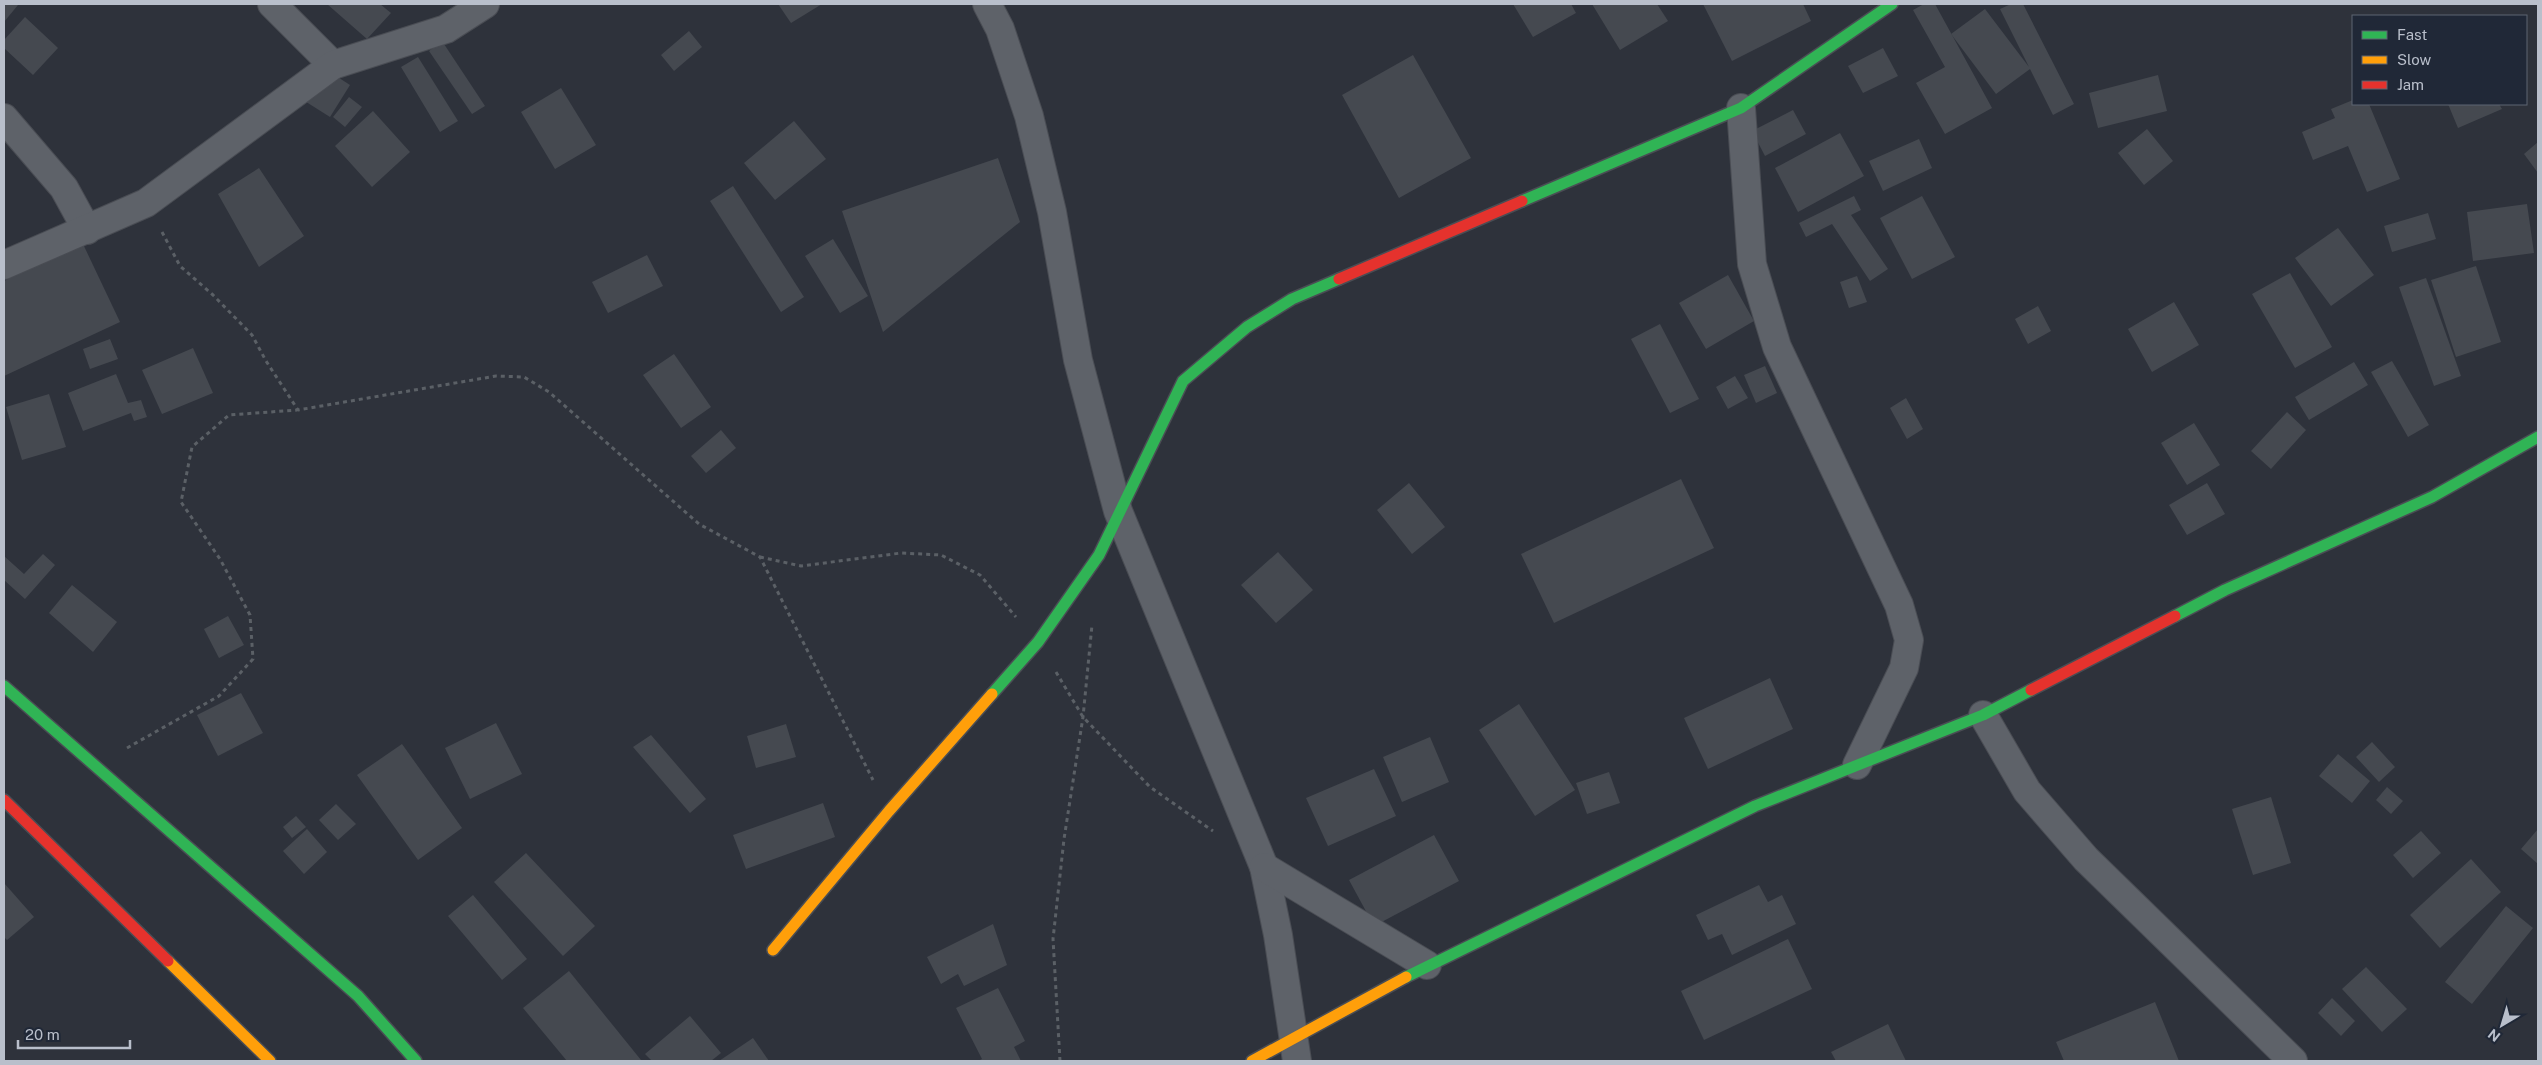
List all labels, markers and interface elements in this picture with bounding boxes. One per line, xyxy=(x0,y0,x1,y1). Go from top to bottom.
legend xyxy=(2352,15,2527,105)
text: Fast xyxy=(2397,26,2427,43)
text: Slow xyxy=(2397,51,2432,68)
text: Jam xyxy=(2397,76,2424,93)
north arrow xyxy=(2477,1000,2527,1050)
scale bar xyxy=(18,1018,130,1050)
text: 20 m xyxy=(25,1026,60,1043)
text: N xyxy=(2485,1026,2503,1045)

